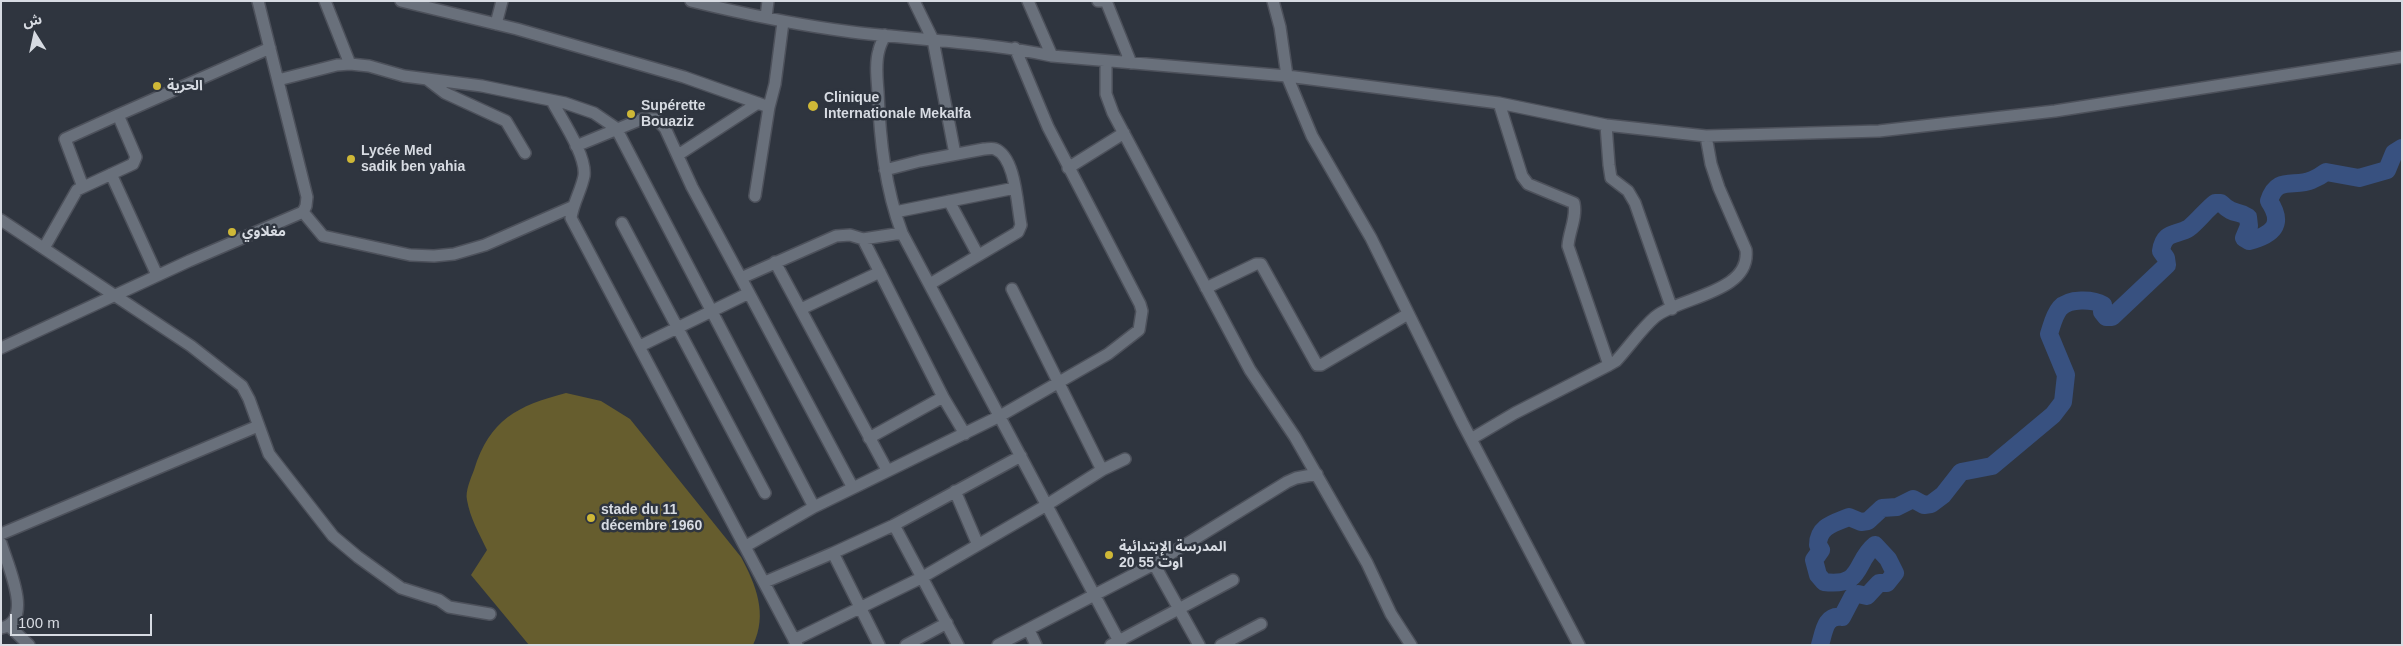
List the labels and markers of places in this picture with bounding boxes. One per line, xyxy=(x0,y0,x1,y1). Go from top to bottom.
place label: الحرية xyxy=(167,78,203,94)
marker: الحرية xyxy=(151,80,163,92)
place label: Clinique Internationale Mekalfa xyxy=(824,90,971,122)
place label: Supérette Bouaziz xyxy=(641,98,706,130)
marker: Clinique Internationale Mekalfa xyxy=(806,99,820,113)
marker: Supérette Bouaziz xyxy=(625,108,637,120)
place label: Lycée Med sadik ben yahia xyxy=(361,143,465,176)
marker: Lycée Med sadik ben yahia xyxy=(345,153,357,165)
place label: مغلاوي xyxy=(242,224,286,240)
marker: مغلاوي xyxy=(226,226,238,238)
place label: stade du 11 décembre 1960 xyxy=(601,502,702,534)
marker: stade du 11 décembre 1960 xyxy=(585,512,597,524)
place label: المدرسة الإبتدائية 20 اوت 55 xyxy=(1119,539,1227,572)
marker: المدرسة الإبتدائية 20 اوت 55 xyxy=(1103,549,1115,561)

